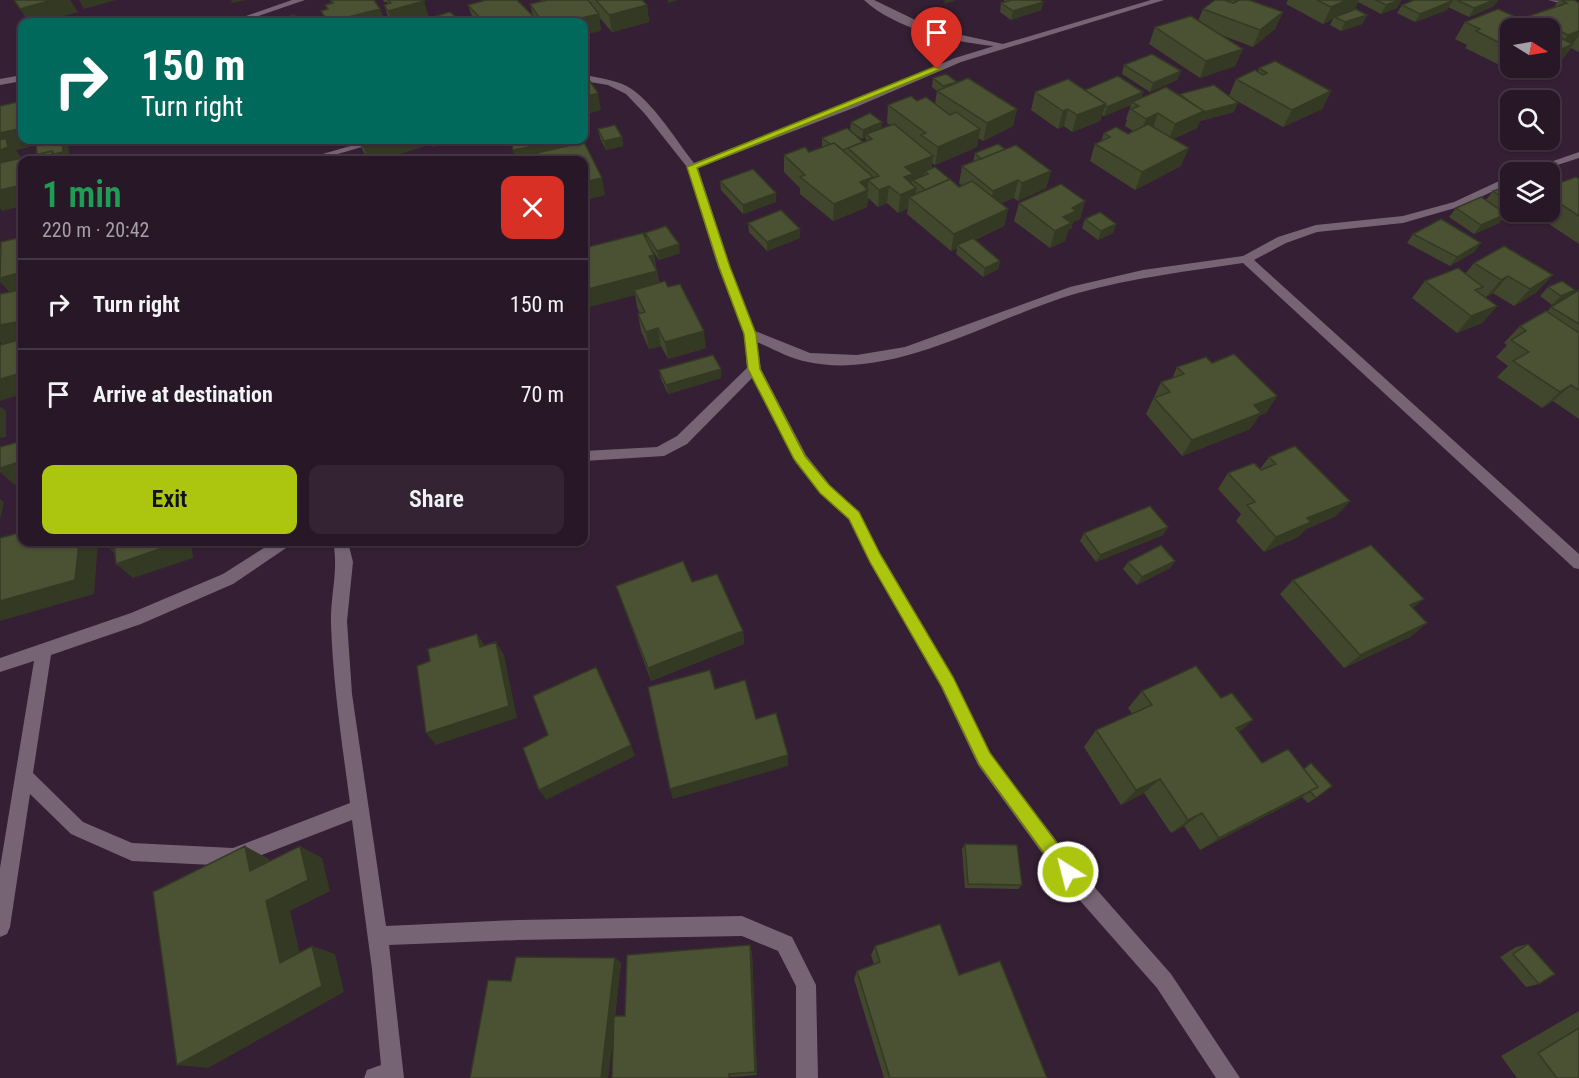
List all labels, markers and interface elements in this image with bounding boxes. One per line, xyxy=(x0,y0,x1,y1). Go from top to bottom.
pin xyxy=(911,7,962,69)
icon: arrive xyxy=(920,16,953,49)
north arrow xyxy=(1500,18,1560,78)
map controls xyxy=(1500,18,1560,222)
text: 150 m xyxy=(141,41,246,90)
icon: right xyxy=(42,42,120,120)
button: search xyxy=(1500,90,1560,150)
text: Turn right xyxy=(141,91,243,123)
button: layers xyxy=(1500,162,1560,222)
text: 1 min xyxy=(42,174,122,216)
button: close xyxy=(501,176,564,239)
text: 220 m · 20:42 xyxy=(42,218,149,242)
icon: right xyxy=(42,288,75,321)
text: Turn right xyxy=(93,292,180,317)
text: 150 m xyxy=(510,292,564,317)
icon: arrive xyxy=(42,378,75,411)
text: Arrive at destination xyxy=(93,382,273,407)
text: 70 m xyxy=(521,382,564,407)
button: Exit xyxy=(42,465,297,534)
button: Share xyxy=(309,465,564,534)
position arrow xyxy=(1036,840,1100,904)

